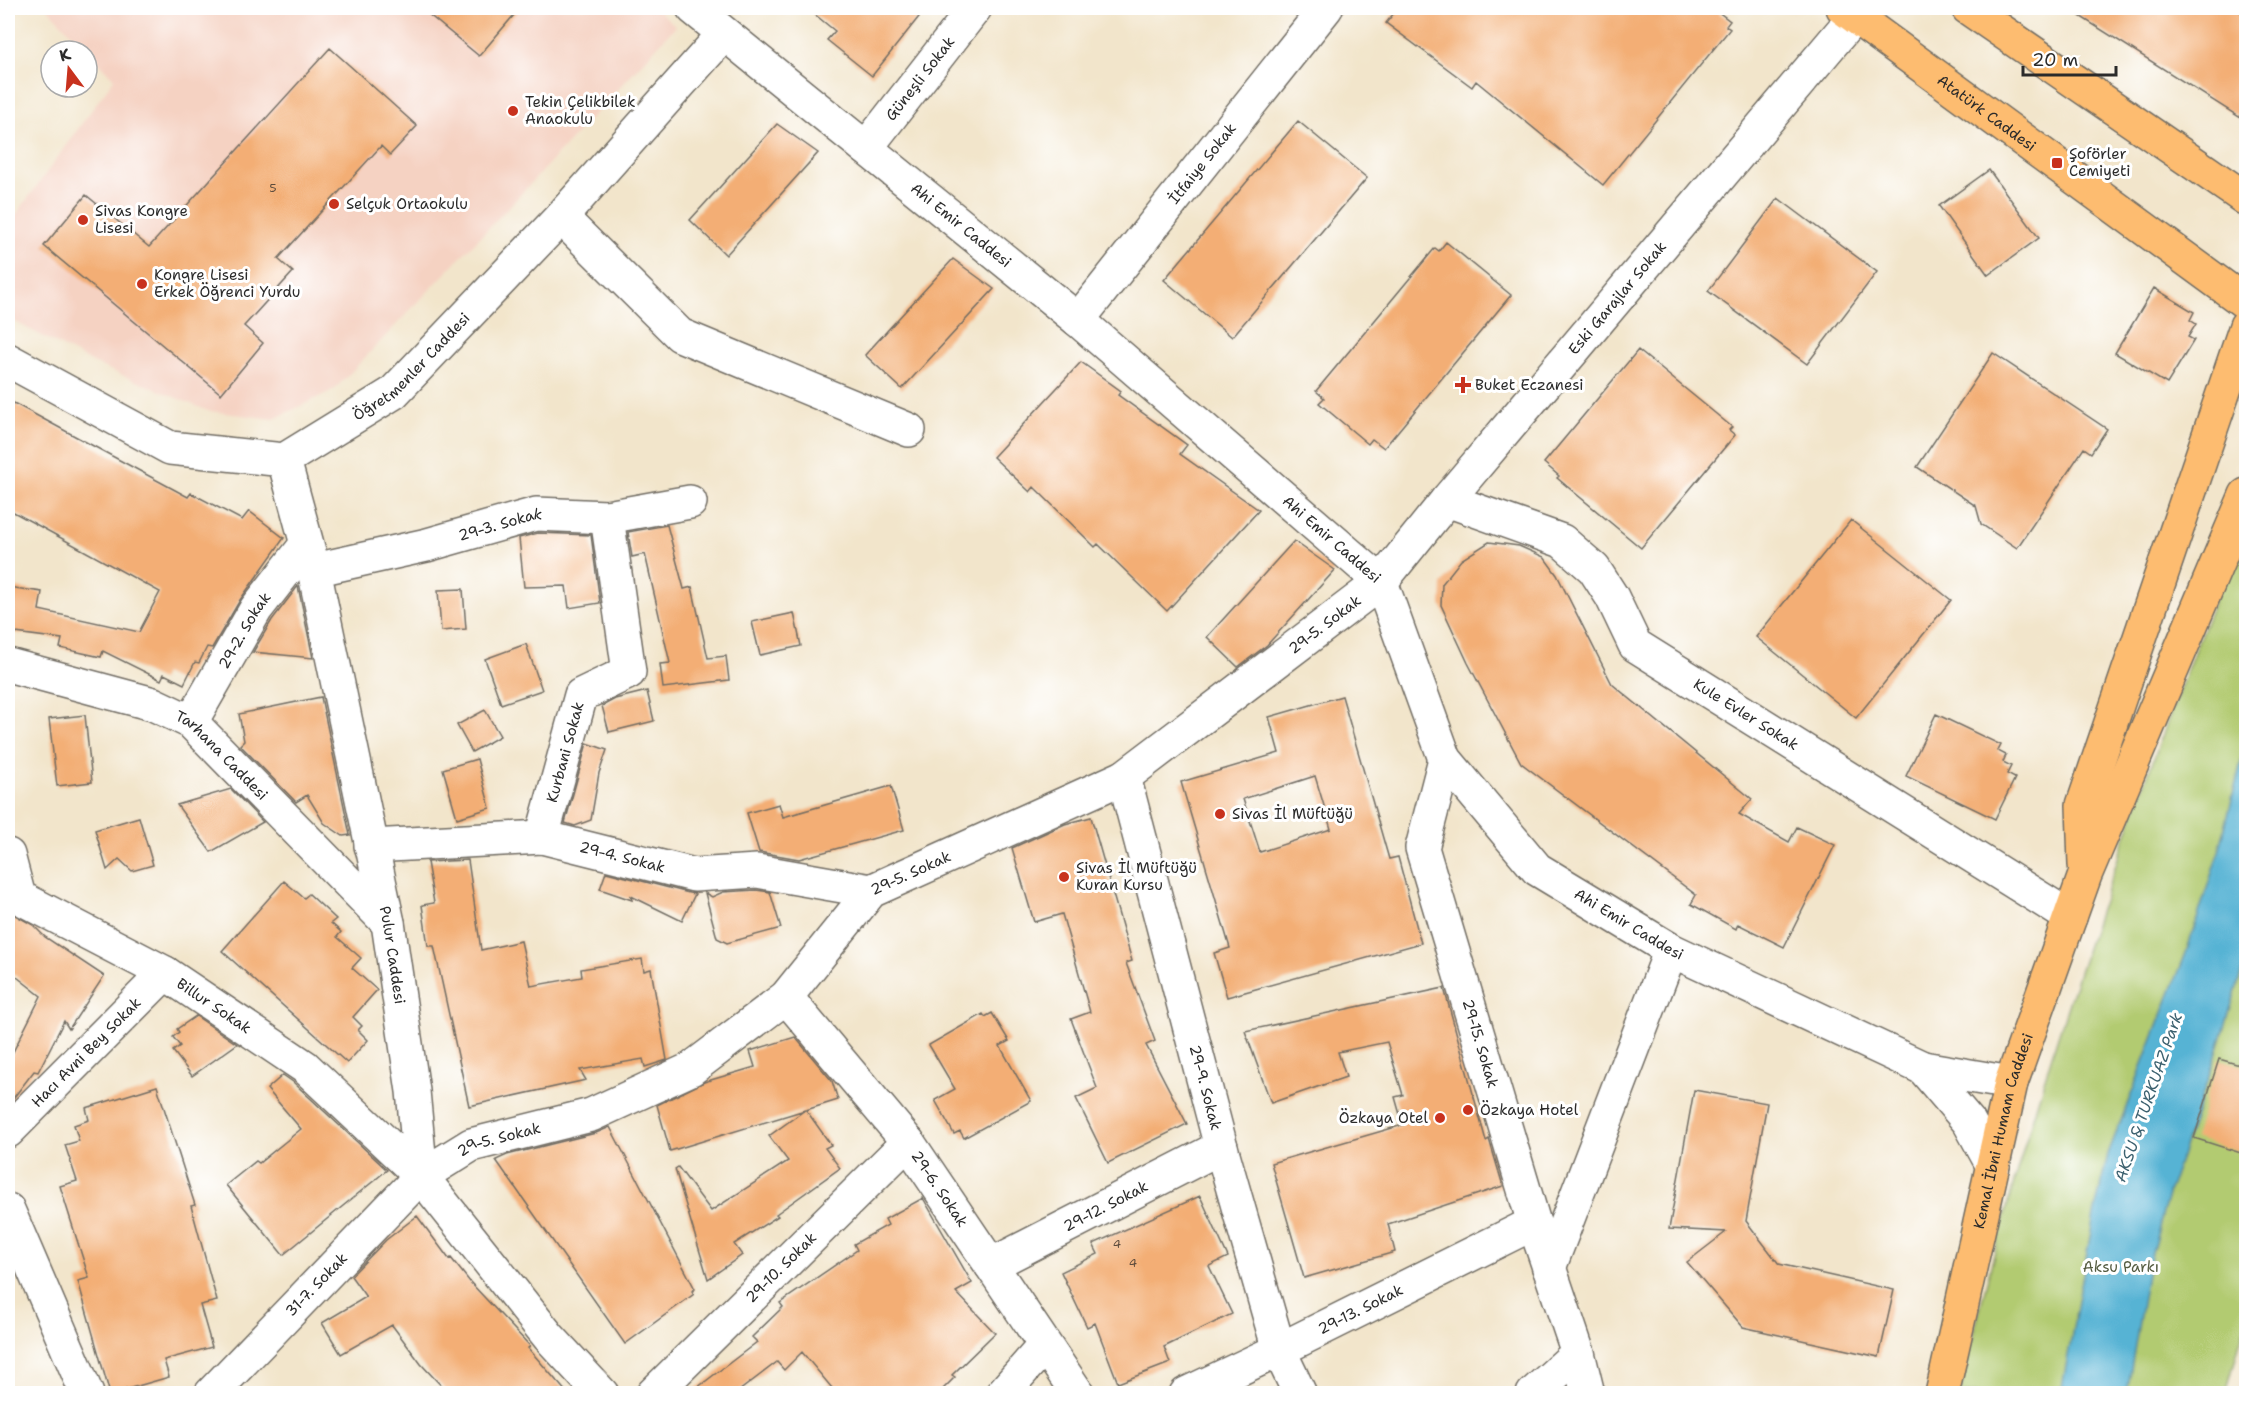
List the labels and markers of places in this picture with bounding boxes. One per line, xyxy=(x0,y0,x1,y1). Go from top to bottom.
place label: Tekin Çelikbilek Anaokulu xyxy=(525,92,636,129)
marker: Tekin Çelikbilek Anaokulu xyxy=(506,104,520,118)
place label: Şoförler Cemiyeti xyxy=(2069,144,2131,181)
marker: Şoförler Cemiyeti xyxy=(2050,156,2064,170)
place label: Selçuk Ortaokulu xyxy=(346,194,468,214)
marker: Selçuk Ortaokulu xyxy=(327,197,341,211)
place label: Sivas Kongre Lisesi xyxy=(95,201,188,238)
marker: Sivas Kongre Lisesi xyxy=(76,213,90,227)
place label: Kongre Lisesi Erkek Öğrenci Yurdu xyxy=(154,265,300,302)
marker: Kongre Lisesi Erkek Öğrenci Yurdu xyxy=(135,277,149,291)
place label: Buket Eczanesi xyxy=(1475,375,1584,395)
marker: Buket Eczanesi xyxy=(1456,378,1470,392)
place label: Sivas İl Müftüğü xyxy=(1232,804,1353,824)
marker: Sivas İl Müftüğü xyxy=(1213,807,1227,821)
place label: Sivas İl Müftüğü Kuran Kursu xyxy=(1076,858,1197,895)
marker: Sivas İl Müftüğü Kuran Kursu xyxy=(1057,870,1071,884)
place label: Özkaya Hotel xyxy=(1480,1100,1579,1120)
marker: Özkaya Hotel xyxy=(1461,1103,1475,1117)
place label: Özkaya Otel xyxy=(1339,1108,1428,1128)
marker: Özkaya Otel xyxy=(1433,1111,1447,1125)

